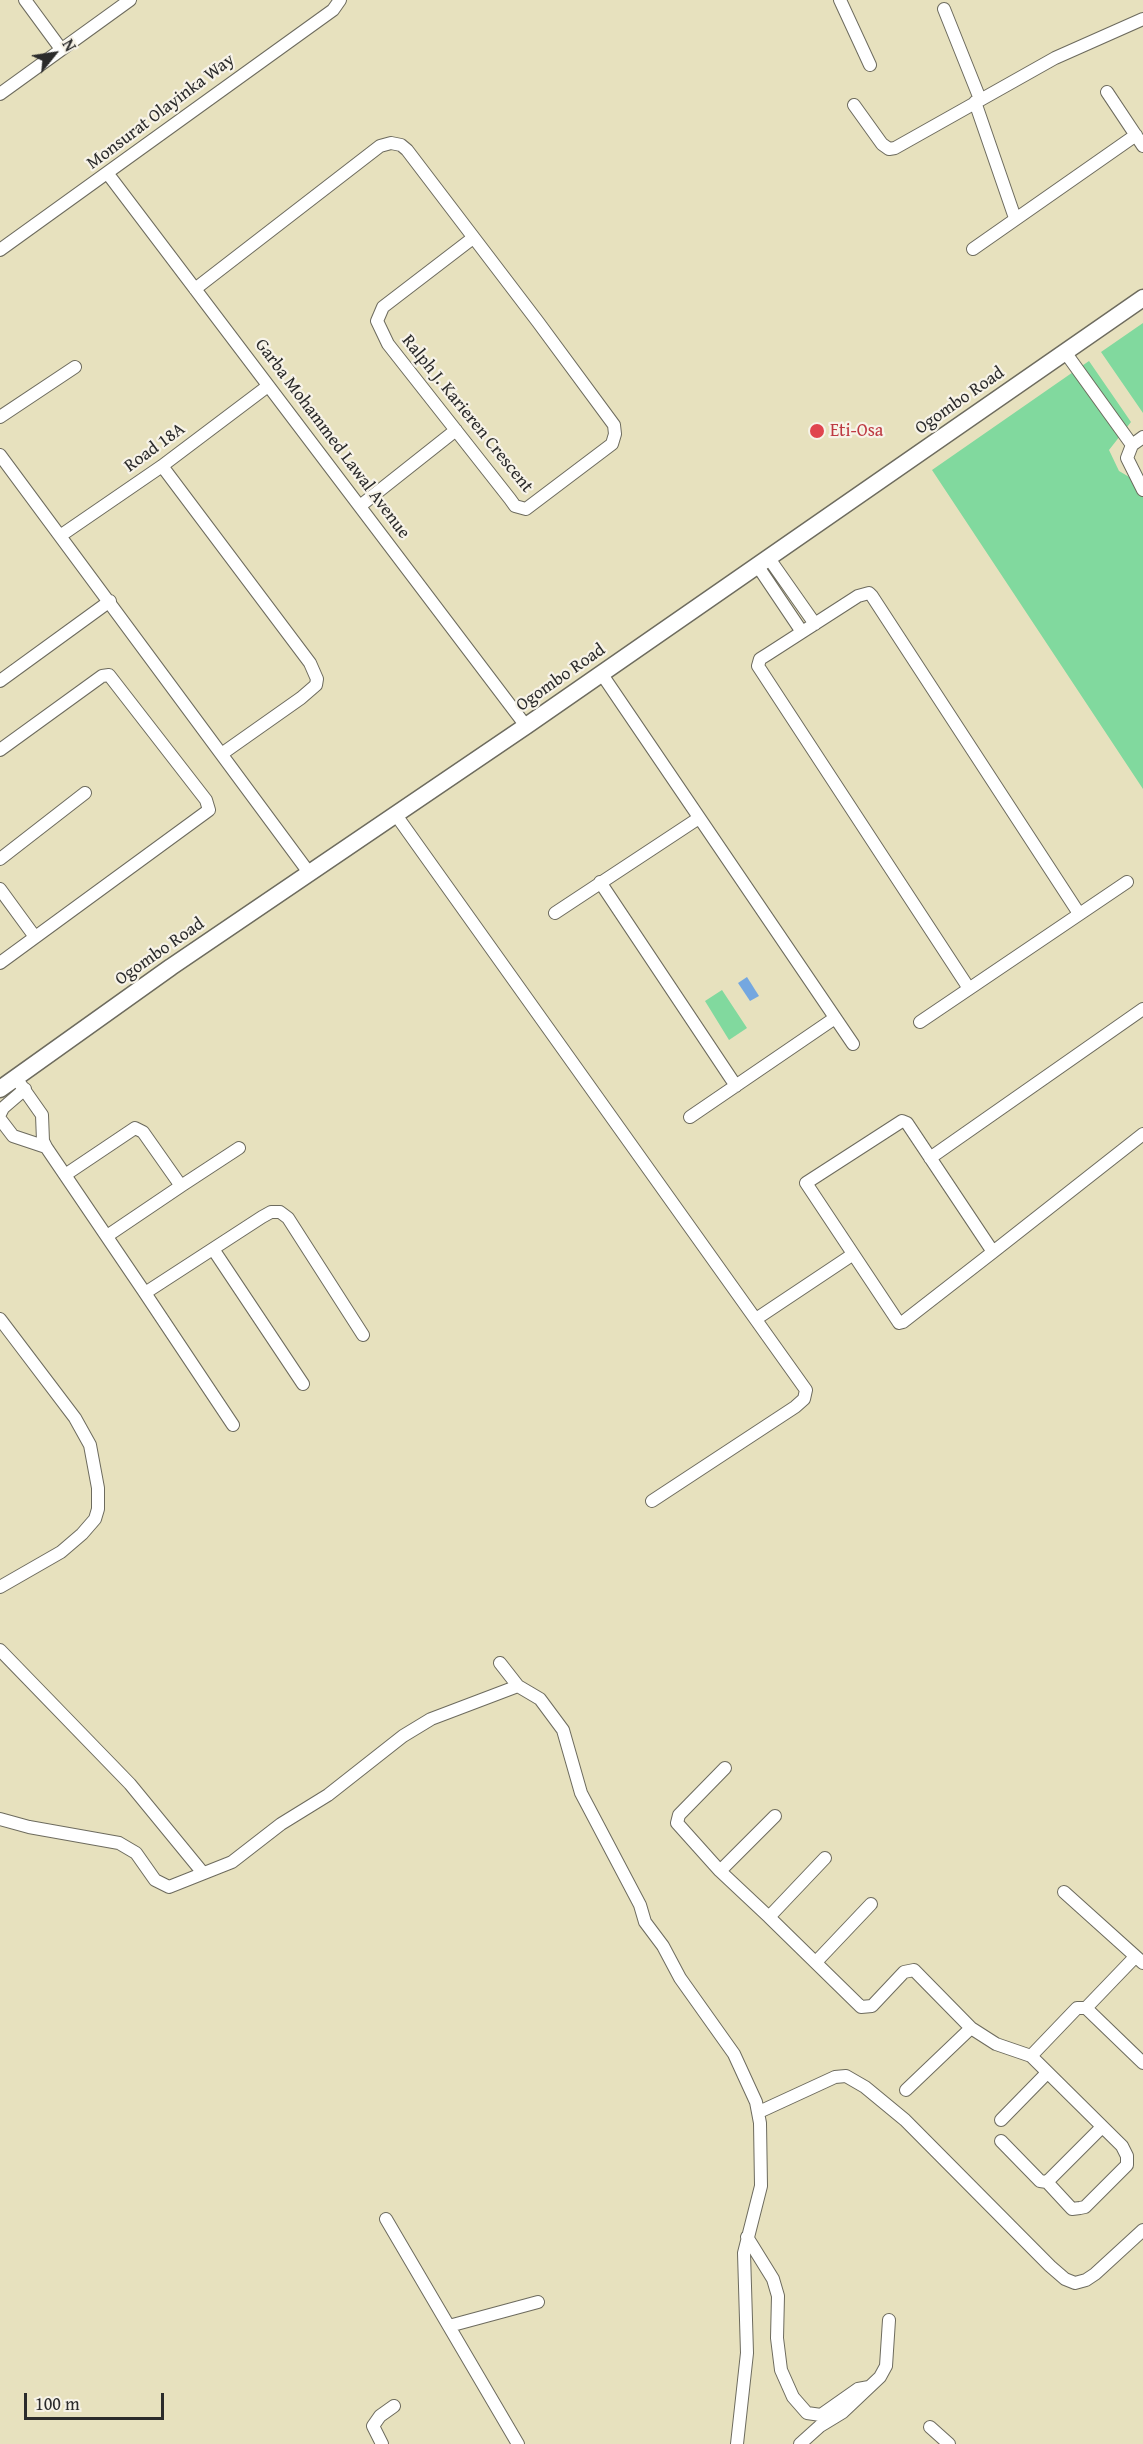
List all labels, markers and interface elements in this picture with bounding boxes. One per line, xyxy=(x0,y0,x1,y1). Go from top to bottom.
north arrow xyxy=(24,24,84,84)
text: N xyxy=(57,34,83,56)
street label: Monsurat Olayinka Way xyxy=(83,49,239,175)
street label: Ralph J. Karieren Crescent xyxy=(397,331,537,497)
street label: Garba Mohammed Lawal Avenue xyxy=(250,335,414,543)
street label: Ogombo Road xyxy=(911,362,1009,440)
street label: Road 18A xyxy=(120,419,190,477)
place label: Eti-Osa xyxy=(830,420,883,442)
marker: Eti-Osa xyxy=(808,422,826,440)
street label: Ogombo Road xyxy=(512,639,610,717)
street label: Ogombo Road xyxy=(111,913,209,991)
scale bar xyxy=(27,2381,166,2419)
text: 100 m xyxy=(35,2390,80,2417)

